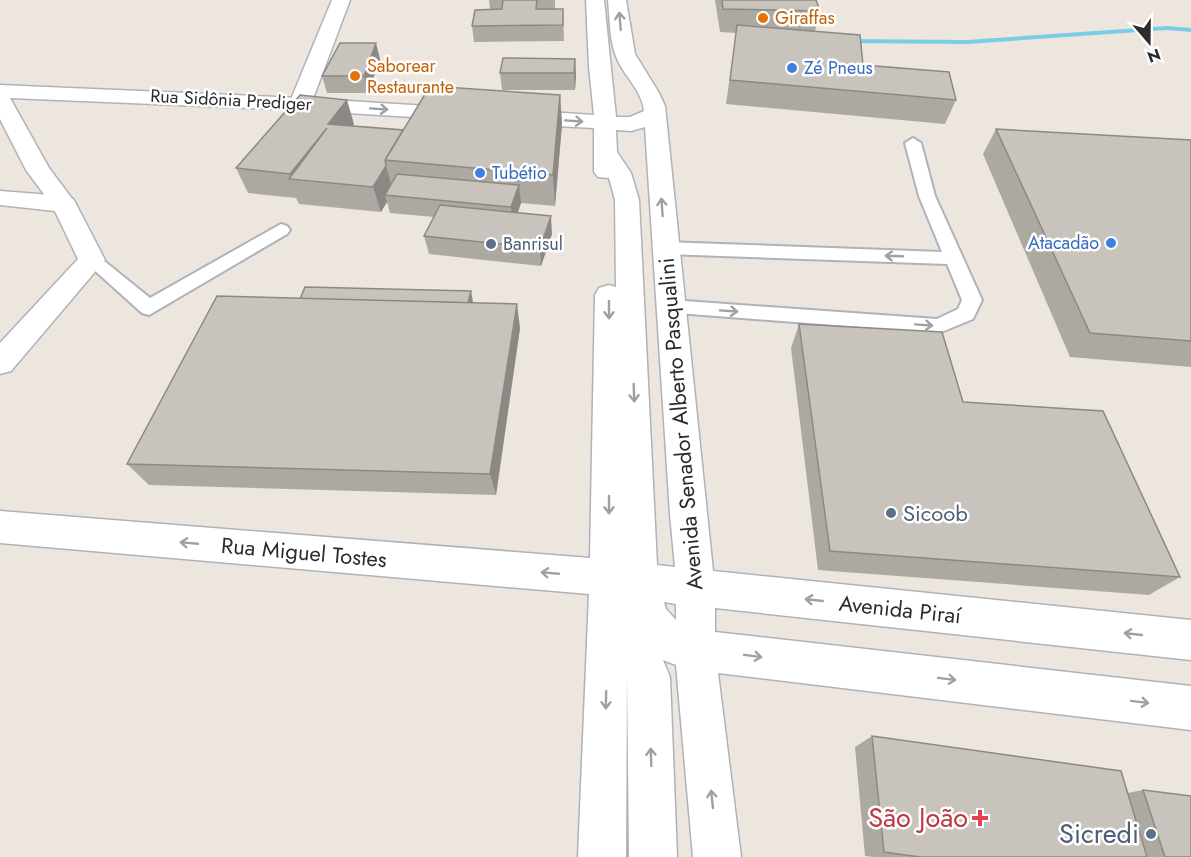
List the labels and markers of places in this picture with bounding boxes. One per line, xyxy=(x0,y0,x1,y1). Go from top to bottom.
place label: Giraffas xyxy=(775,5,835,31)
marker: Giraffas xyxy=(756,11,770,25)
place label: Saborear Restaurante xyxy=(367,53,454,100)
place label: Zé Pneus xyxy=(804,55,873,81)
marker: Zé Pneus xyxy=(785,61,799,75)
marker: Saborear Restaurante xyxy=(348,69,362,83)
place label: Tubétio xyxy=(492,160,547,186)
marker: Tubétio xyxy=(473,166,487,180)
place label: Atacadão xyxy=(1028,230,1099,256)
place label: Banrisul xyxy=(503,231,563,257)
marker: Atacadão xyxy=(1104,236,1118,250)
marker: Banrisul xyxy=(484,237,498,251)
place label: Sicoob xyxy=(903,497,968,529)
marker: Sicoob xyxy=(884,506,898,520)
place label: São João xyxy=(868,798,968,837)
marker: São João xyxy=(973,811,987,825)
place label: Sicredi xyxy=(1059,814,1139,853)
marker: Sicredi xyxy=(1144,827,1158,841)

